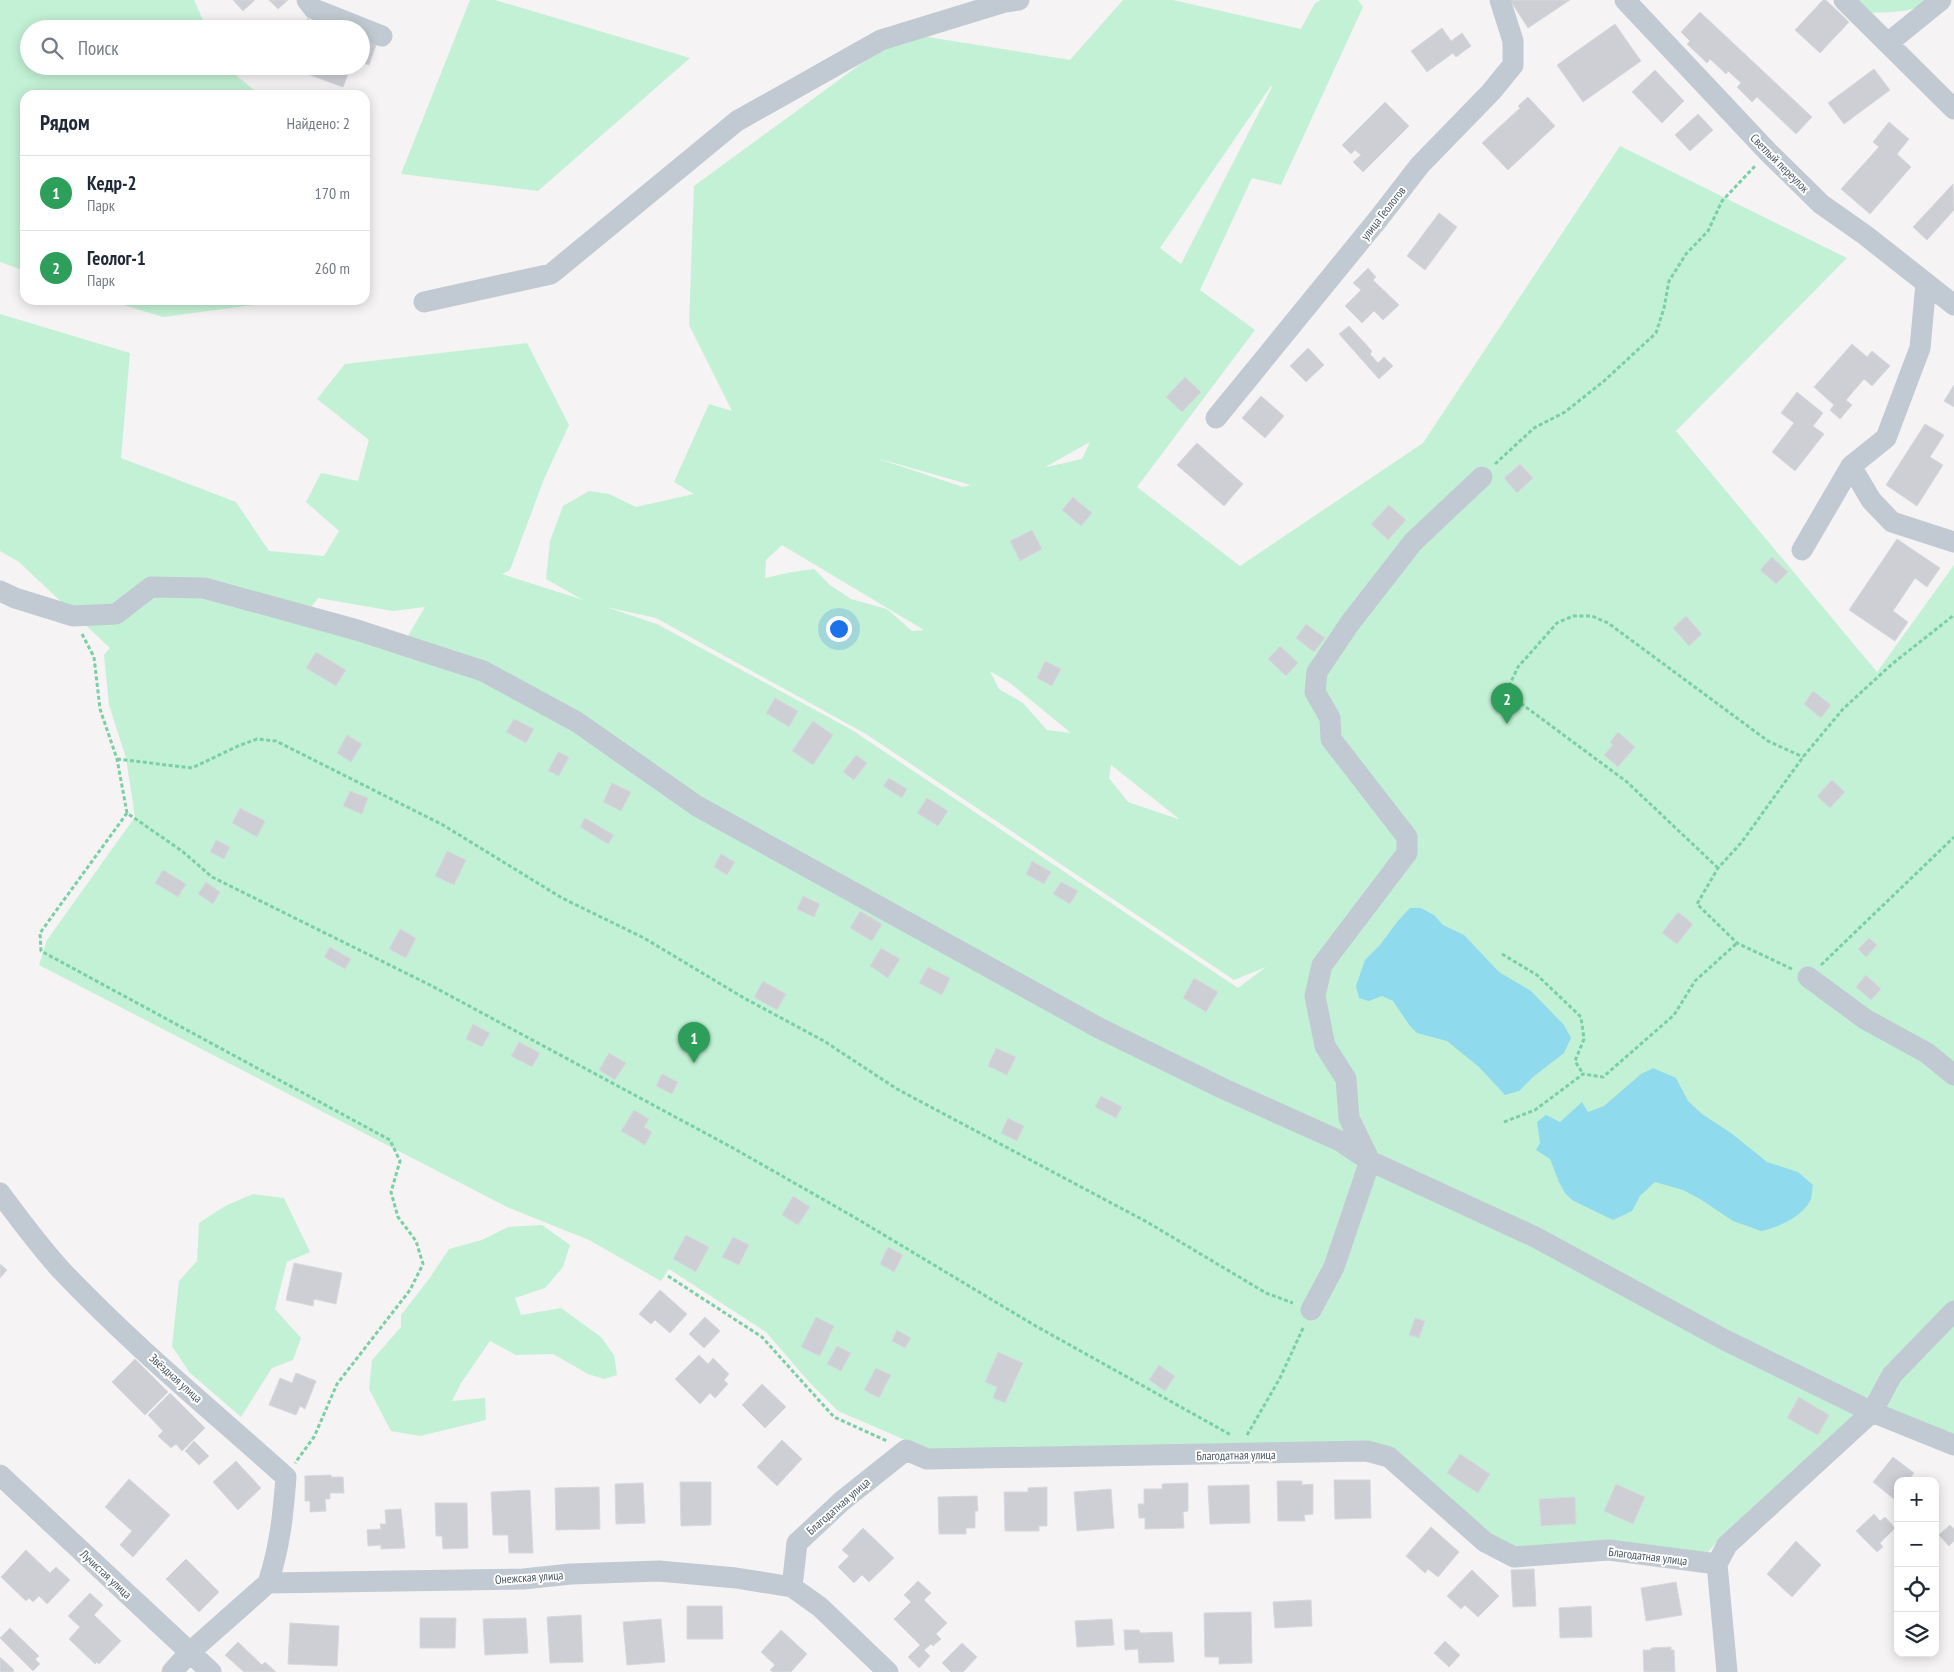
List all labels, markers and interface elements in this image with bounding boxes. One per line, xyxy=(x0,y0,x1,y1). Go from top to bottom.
search box xyxy=(20,20,370,75)
icon: search xyxy=(38,34,66,62)
text: Поиск xyxy=(78,36,119,60)
text: Рядом xyxy=(40,109,90,136)
text: Найдено: 2 xyxy=(287,113,350,133)
street label: Светлый переулок xyxy=(1747,130,1813,196)
text: Кедр-2 xyxy=(87,171,137,195)
text: 1 xyxy=(52,183,60,203)
text: 170 m xyxy=(315,183,350,203)
street label: улица Геологов xyxy=(1357,183,1409,243)
text: Парк xyxy=(87,195,115,215)
text: Геолог-1 xyxy=(87,246,146,270)
text: 2 xyxy=(52,258,60,278)
text: 260 m xyxy=(315,258,350,278)
text: Парк xyxy=(87,270,115,290)
your location xyxy=(826,616,852,642)
pin: 2 xyxy=(1491,683,1523,724)
pin: 1 xyxy=(678,1022,710,1063)
street label: Звёздная улица xyxy=(146,1350,206,1406)
street label: Благодатная улица xyxy=(1196,1447,1276,1463)
street label: Благодатная улица xyxy=(803,1474,873,1538)
map controls xyxy=(1894,1477,1939,1657)
button: + xyxy=(1894,1477,1939,1522)
button: − xyxy=(1894,1522,1939,1567)
street label: Благодатная улица xyxy=(1608,1544,1688,1568)
street label: Лучистая улица xyxy=(76,1546,135,1602)
street label: Онежская улица xyxy=(494,1567,564,1587)
button: locate xyxy=(1894,1567,1939,1612)
button: layers xyxy=(1894,1612,1939,1657)

